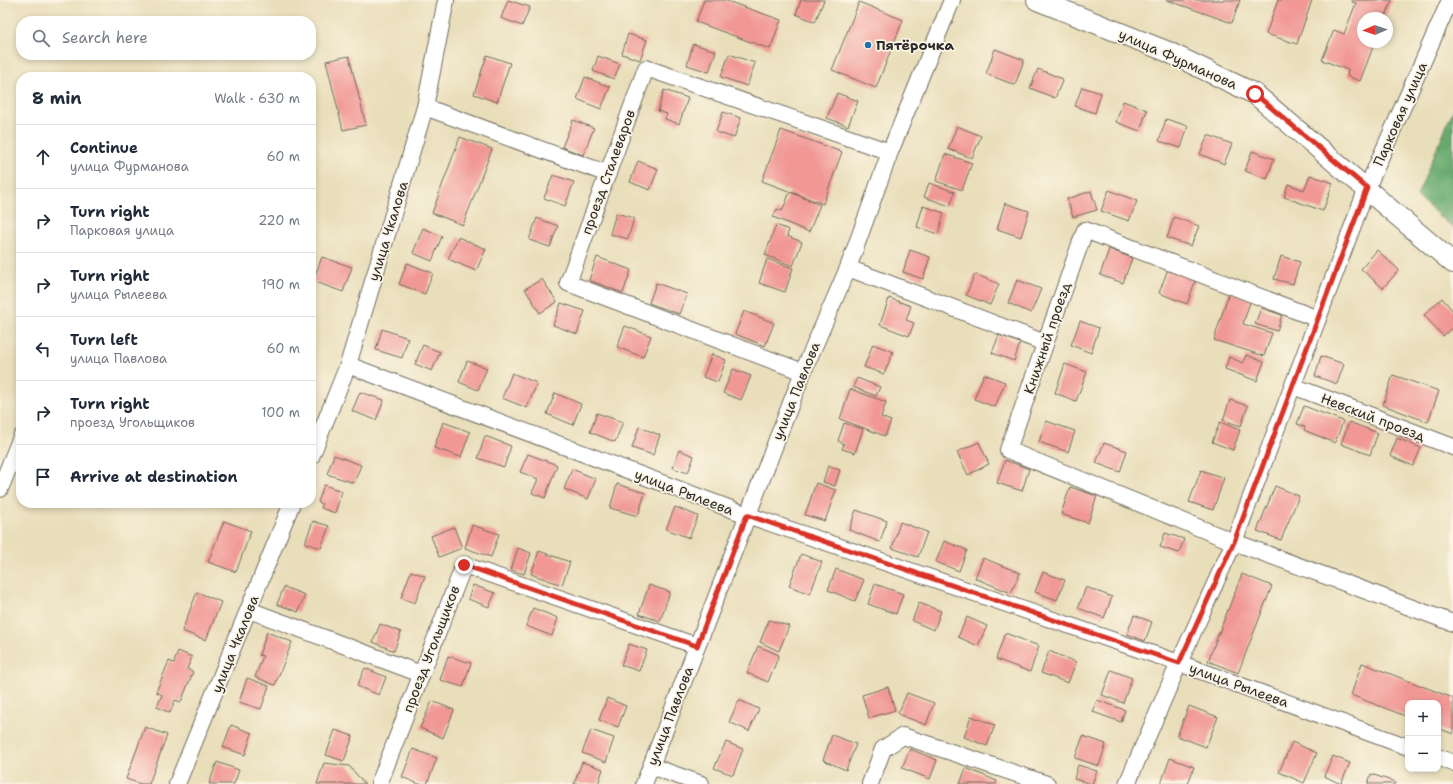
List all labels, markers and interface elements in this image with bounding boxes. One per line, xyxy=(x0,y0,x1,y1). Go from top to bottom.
north arrow xyxy=(1357,12,1393,48)
search box xyxy=(16,16,316,60)
street label: улица Фурманова xyxy=(1116,25,1240,93)
icon: search xyxy=(30,27,52,49)
text: Search here xyxy=(62,28,148,48)
place label: Пятёрочка xyxy=(876,36,955,54)
marker: Пятёрочка xyxy=(863,40,873,50)
street label: Парковая улица xyxy=(1369,59,1431,169)
route start xyxy=(1246,85,1264,103)
text: 8 min xyxy=(32,87,82,109)
text: Walk · 630 m xyxy=(214,90,300,107)
street label: проезд Сталеваров xyxy=(577,107,639,237)
text: Continue xyxy=(70,138,138,158)
icon: ahead xyxy=(32,146,54,168)
text: 60 m xyxy=(267,148,300,165)
text: улица Фурманова xyxy=(70,158,189,175)
street label: улица Чкалова xyxy=(364,178,412,283)
text: Turn right xyxy=(70,202,150,222)
icon: right xyxy=(32,210,54,232)
text: 220 m xyxy=(258,212,300,229)
text: Парковая улица xyxy=(70,222,174,239)
text: Turn right xyxy=(70,266,150,286)
icon: right xyxy=(32,274,54,296)
text: 190 m xyxy=(261,276,300,293)
street label: Книжный проезд xyxy=(1019,280,1075,396)
text: улица Рылеева xyxy=(70,286,167,303)
text: Turn left xyxy=(70,330,138,350)
icon: left xyxy=(32,338,54,360)
street label: улица Павлова xyxy=(768,339,824,443)
text: 60 m xyxy=(267,340,300,357)
text: улица Павлова xyxy=(70,350,167,367)
street label: Невский проезд xyxy=(1318,389,1428,445)
text: Turn right xyxy=(70,394,150,414)
icon: right xyxy=(32,402,54,424)
text: 100 m xyxy=(261,404,300,421)
text: проезд Угольщиков xyxy=(70,414,195,431)
street label: улица Рылеева xyxy=(632,465,736,519)
icon: arrive xyxy=(32,466,54,488)
text: Arrive at destination xyxy=(70,467,238,487)
route end xyxy=(455,556,473,574)
street label: проезд Угольщиков xyxy=(398,583,464,715)
street label: улица Чкалова xyxy=(207,592,263,695)
street label: улица Рылеева xyxy=(1187,659,1291,711)
street label: улица Павлова xyxy=(643,664,697,768)
map controls xyxy=(1405,700,1441,772)
button: + xyxy=(1405,700,1441,736)
button: − xyxy=(1405,736,1441,772)

